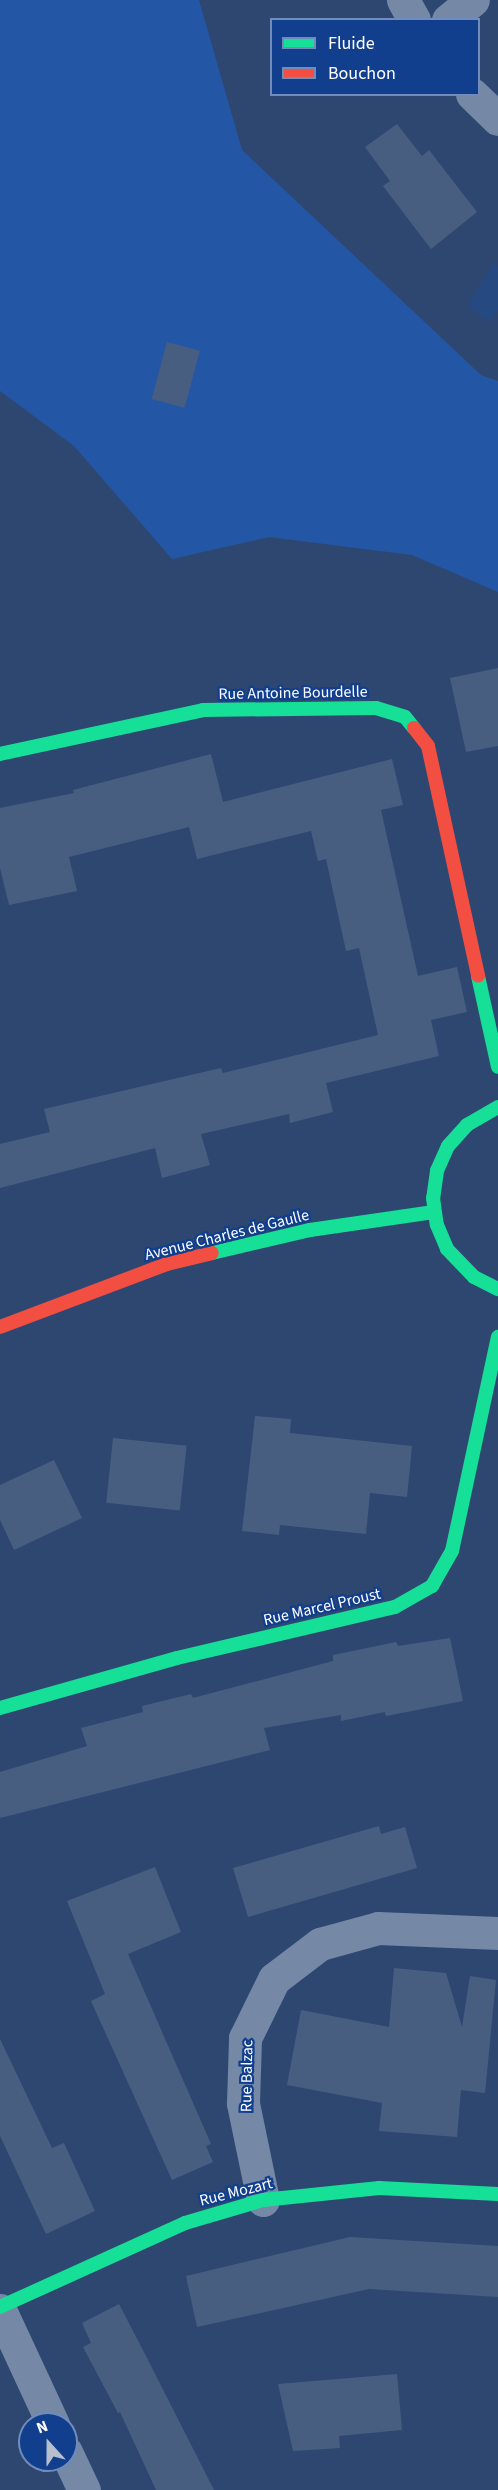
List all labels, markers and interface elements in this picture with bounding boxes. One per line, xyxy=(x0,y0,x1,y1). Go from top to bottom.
legend xyxy=(270,18,480,96)
text: Fluide xyxy=(328,31,375,56)
text: Bouchon xyxy=(328,61,396,86)
street label: Rue Antoine Bourdelle xyxy=(218,682,368,704)
street label: Avenue Charles de Gaulle xyxy=(143,1205,311,1265)
street label: Rue Marcel Proust xyxy=(261,1584,383,1630)
street label: Rue Balzac xyxy=(237,2040,257,2112)
street label: Rue Mozart xyxy=(197,2174,275,2210)
north arrow xyxy=(18,2412,78,2472)
text: N xyxy=(33,2415,51,2439)

